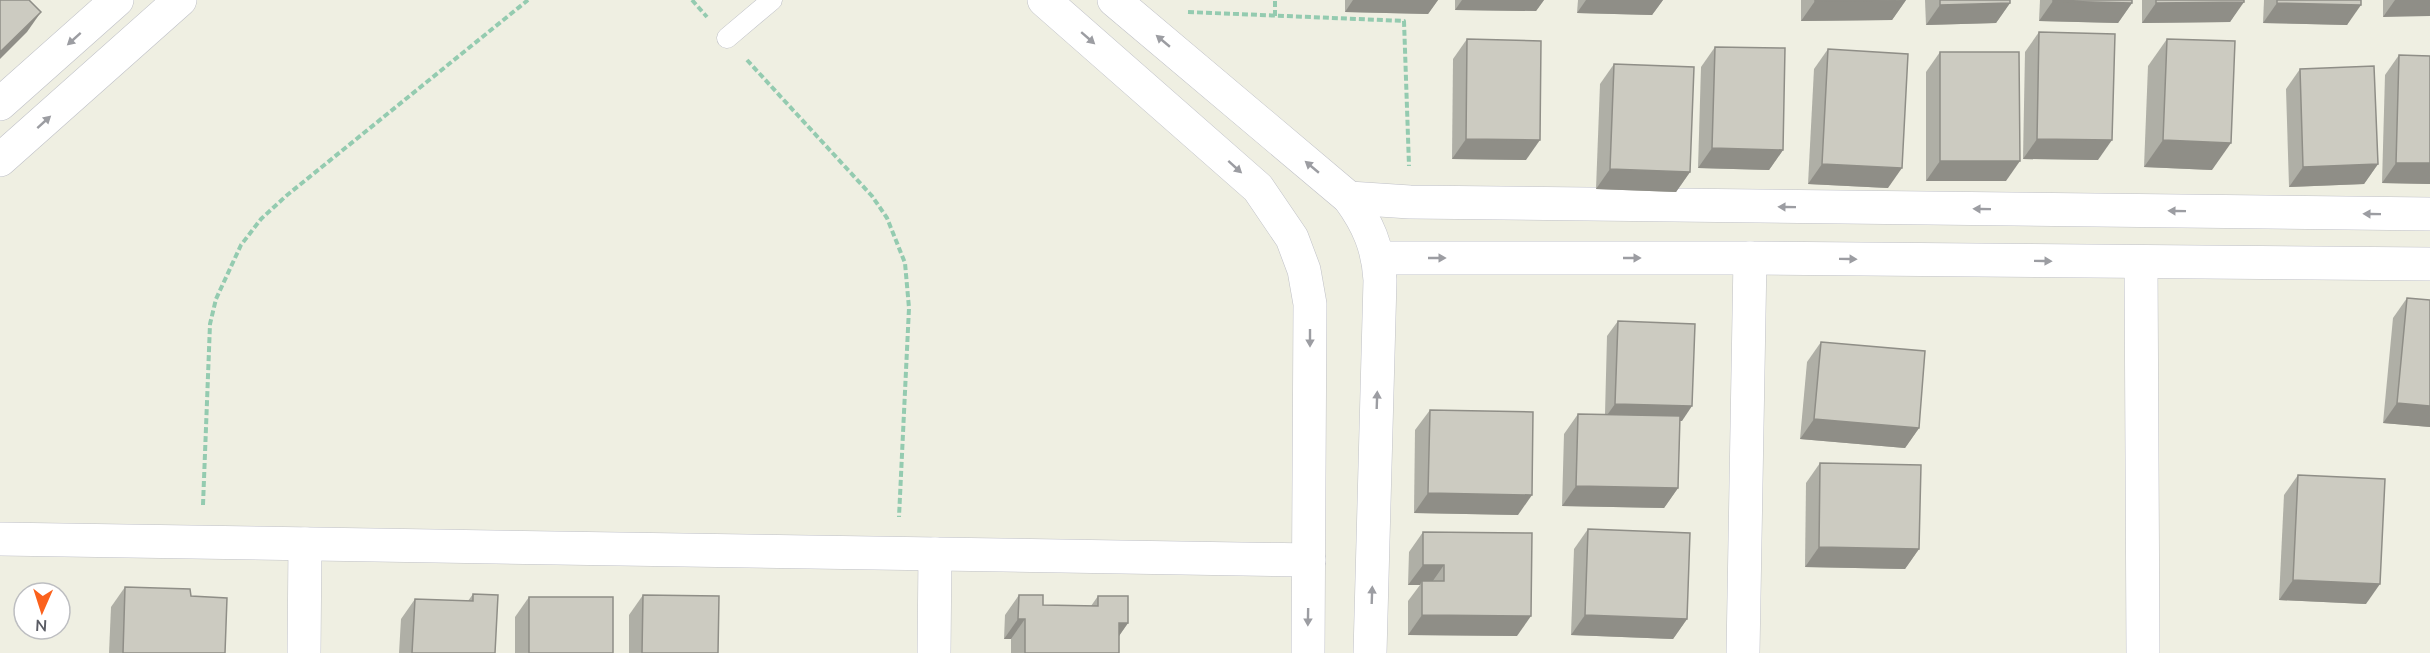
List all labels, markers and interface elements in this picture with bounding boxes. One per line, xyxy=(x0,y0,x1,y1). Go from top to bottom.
one-way arrow xyxy=(67,32,82,45)
one-way arrow xyxy=(1080,32,1096,45)
one-way arrow xyxy=(1156,35,1171,48)
one-way arrow xyxy=(36,116,51,129)
one-way arrow xyxy=(1227,160,1242,173)
one-way arrow xyxy=(1304,160,1320,173)
one-way arrow xyxy=(1777,202,1796,212)
one-way arrow xyxy=(1972,204,1991,214)
one-way arrow xyxy=(2167,206,2186,216)
one-way arrow xyxy=(2362,209,2381,218)
one-way arrow xyxy=(1428,253,1447,263)
one-way arrow xyxy=(1623,253,1642,263)
one-way arrow xyxy=(1839,254,1858,264)
one-way arrow xyxy=(2034,256,2053,266)
one-way arrow xyxy=(1305,329,1315,348)
one-way arrow xyxy=(1372,390,1382,409)
north arrow xyxy=(12,581,72,641)
one-way arrow xyxy=(1367,585,1377,604)
one-way arrow xyxy=(1303,608,1313,627)
text: N xyxy=(35,614,48,636)

